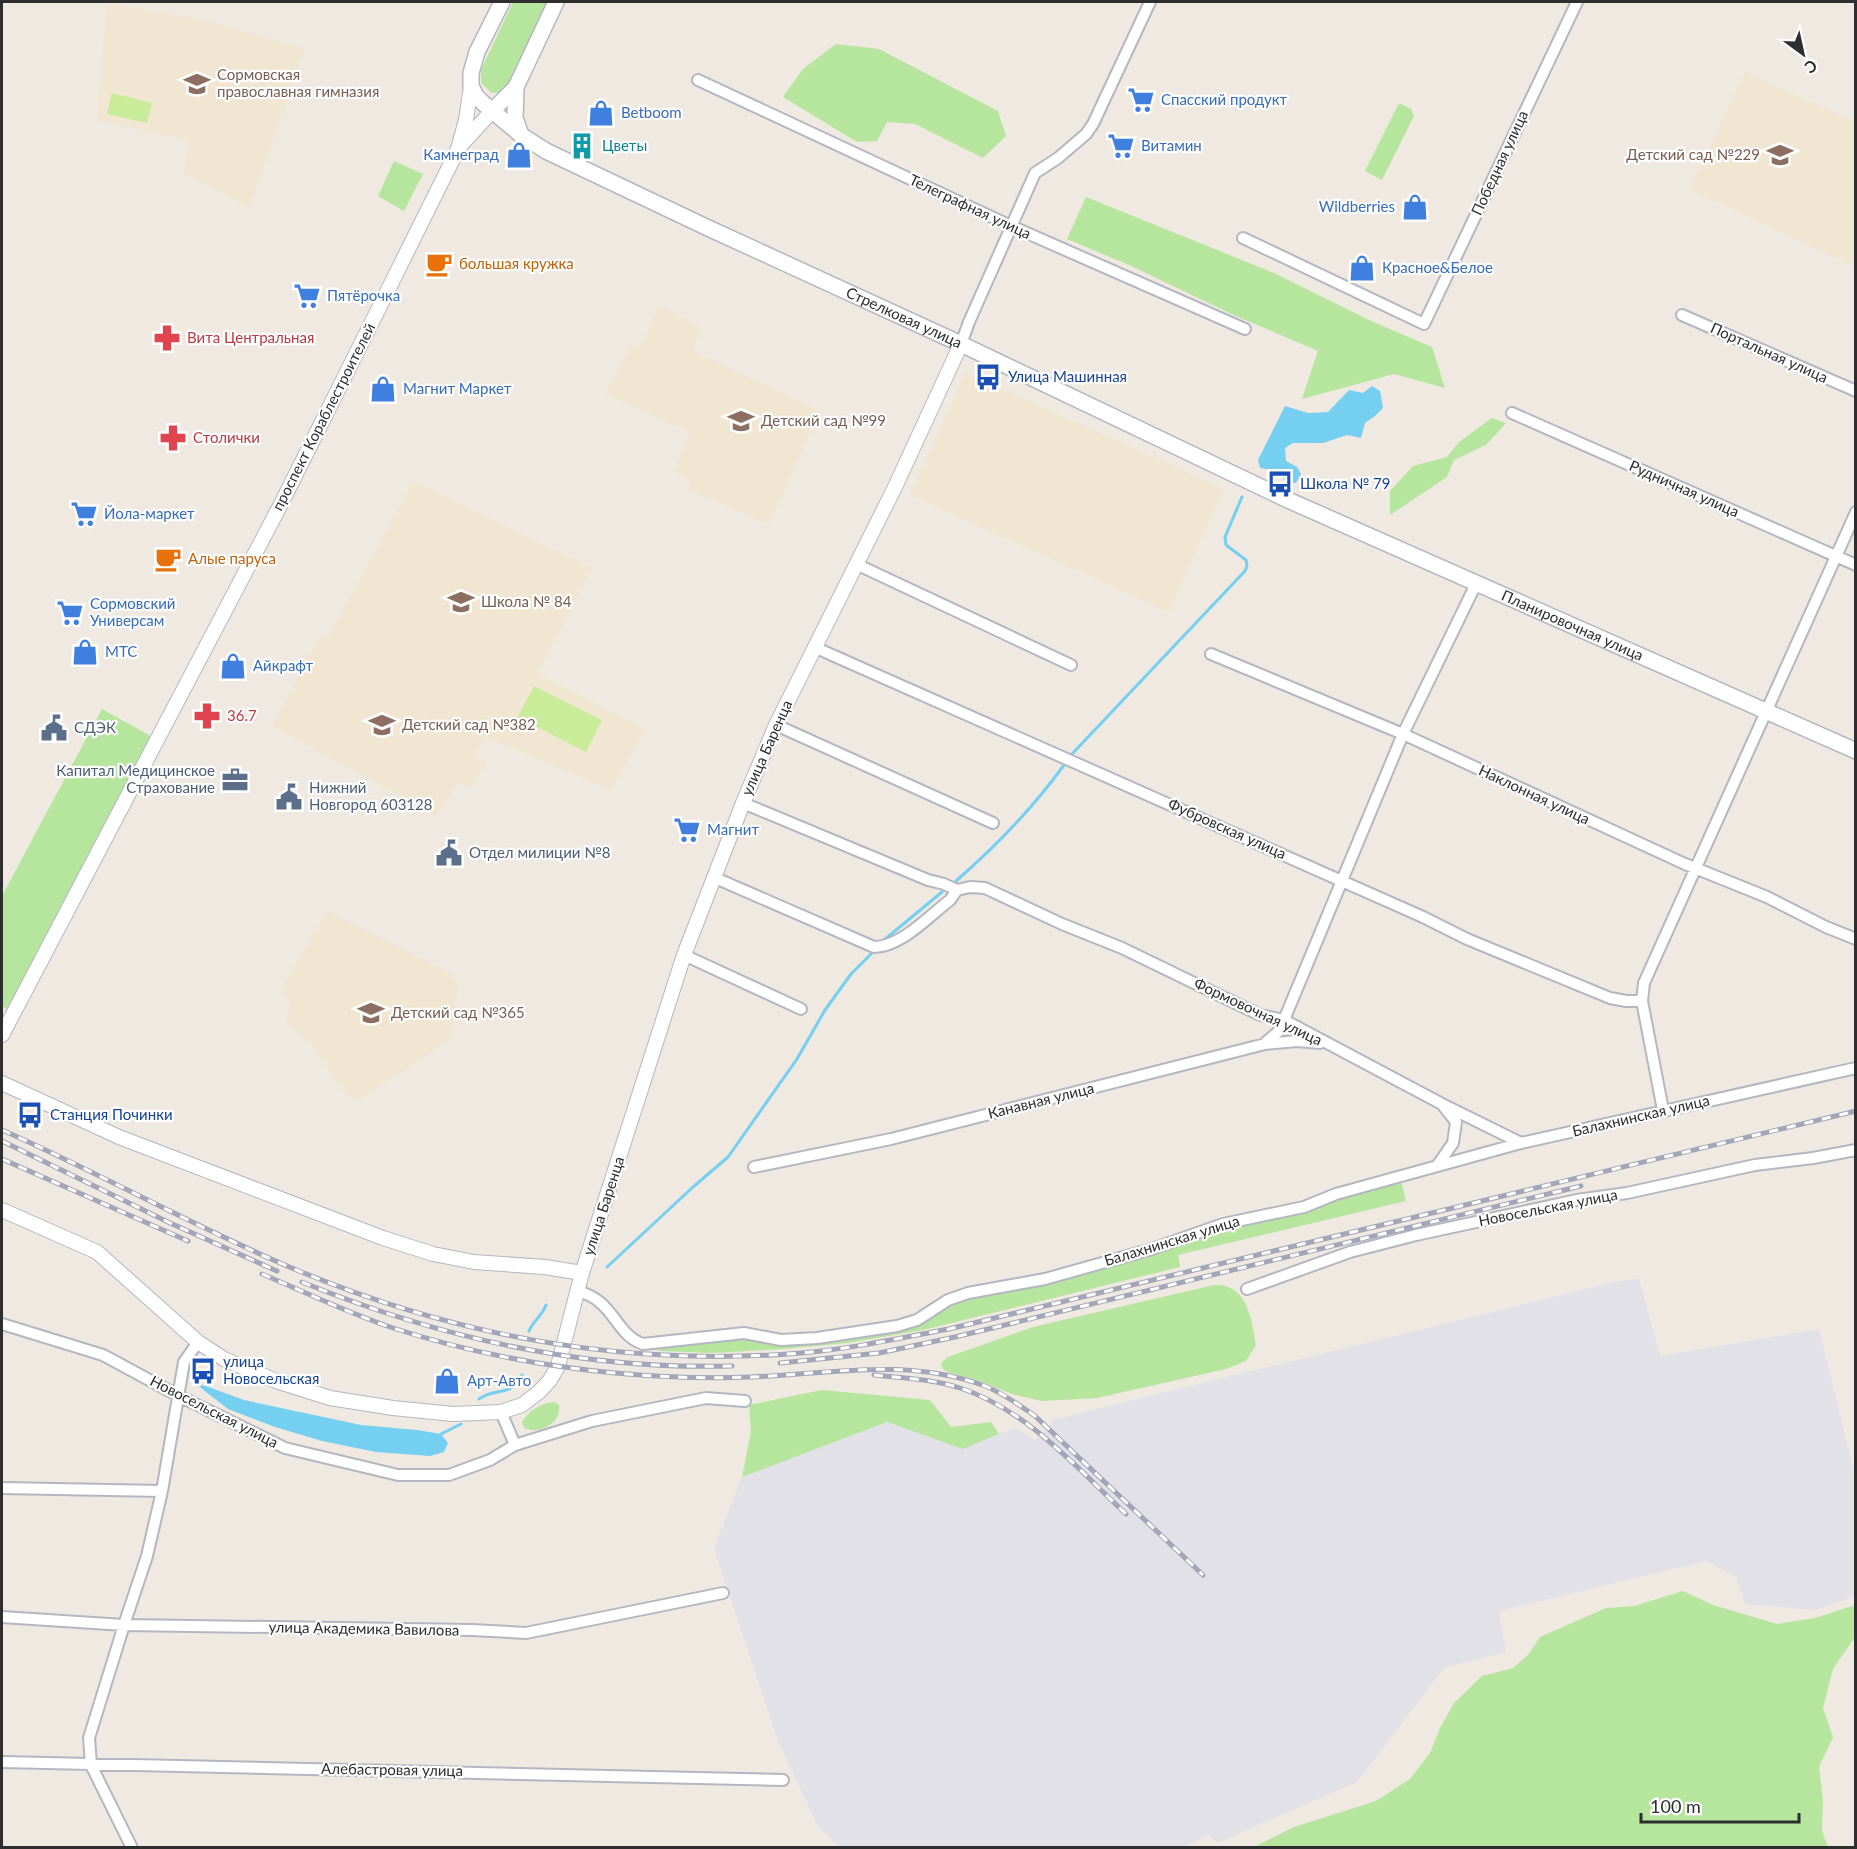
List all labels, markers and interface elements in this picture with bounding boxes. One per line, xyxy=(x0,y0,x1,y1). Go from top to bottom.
north arrow xyxy=(1773,24,1833,84)
text: С xyxy=(1801,56,1821,78)
place label: Сормовская православная гимназия xyxy=(217,65,379,100)
school or university icon: Сормовская православная гимназия xyxy=(182,69,212,99)
supermarket icon: Спасский продукт xyxy=(1126,85,1156,115)
place label: Спасский продукт xyxy=(1161,90,1287,108)
shop icon: Betboom xyxy=(586,98,616,128)
place label: Betboom xyxy=(621,103,682,121)
street label: Победная улица xyxy=(1467,107,1531,218)
building icon: Цветы xyxy=(567,131,597,161)
supermarket icon: Витамин xyxy=(1106,131,1136,161)
place label: Цветы xyxy=(602,136,647,154)
place label: Витамин xyxy=(1141,136,1202,154)
shop icon: Камнеград xyxy=(504,140,534,170)
school or university icon: Детский сад №229 xyxy=(1765,140,1795,170)
place label: Камнеград xyxy=(423,145,499,163)
place label: Детский сад №229 xyxy=(1626,145,1760,163)
street label: Телеграфная улица xyxy=(907,170,1034,242)
shop icon: Wildberries xyxy=(1400,192,1430,222)
place label: Wildberries xyxy=(1319,197,1395,215)
cafe icon: большая кружка xyxy=(424,249,454,279)
shop icon: Красное&Белое xyxy=(1347,253,1377,283)
place label: большая кружка xyxy=(459,254,574,272)
place label: Красное&Белое xyxy=(1382,258,1493,276)
supermarket icon: Пятёрочка xyxy=(292,281,322,311)
street label: Стрелковая улица xyxy=(843,283,965,351)
place label: Пятёрочка xyxy=(327,286,400,304)
street label: Портальная улица xyxy=(1708,318,1831,386)
street label: проспект Кораблестроителей xyxy=(268,320,378,513)
pharmacy icon: Вита Центральная xyxy=(152,323,182,353)
place label: Вита Центральная xyxy=(187,328,314,346)
bus stop icon: Улица Машинная xyxy=(973,362,1003,392)
place label: Улица Машинная xyxy=(1008,367,1127,385)
shop icon: Магнит Маркет xyxy=(368,374,398,404)
place label: Магнит Маркет xyxy=(403,379,512,397)
school or university icon: Детский сад №99 xyxy=(726,406,756,436)
place label: Детский сад №99 xyxy=(761,411,886,429)
pharmacy icon: Столички xyxy=(158,423,188,453)
place label: Столички xyxy=(193,428,260,446)
street label: Рудничная улица xyxy=(1627,456,1742,520)
bus stop icon: Школа № 79 xyxy=(1265,469,1295,499)
place label: Школа № 79 xyxy=(1300,474,1390,492)
supermarket icon: Йола-маркет xyxy=(69,499,99,529)
place label: Йола-маркет xyxy=(104,504,195,522)
cafe icon: Алые паруса xyxy=(153,544,183,574)
place label: Алые паруса xyxy=(188,549,276,567)
street label: Планировочная улица xyxy=(1499,586,1646,664)
school or university icon: Школа № 84 xyxy=(446,587,476,617)
place label: Школа № 84 xyxy=(481,592,572,610)
place label: Сормовский Универсам xyxy=(90,594,176,629)
supermarket icon: Сормовский Универсам xyxy=(55,598,85,628)
shop icon: МТС xyxy=(70,637,100,667)
place label: МТС xyxy=(105,642,137,660)
shop icon: Айкрафт xyxy=(218,651,248,681)
place label: Айкрафт xyxy=(253,656,314,674)
street label: улица Баренца xyxy=(737,697,795,798)
pharmacy icon: 36.7 xyxy=(192,701,222,731)
place label: 36.7 xyxy=(227,706,257,724)
school or university icon: Детский сад №382 xyxy=(367,710,397,740)
public building icon: СДЭК xyxy=(39,713,69,743)
place label: Детский сад №382 xyxy=(402,715,536,733)
place label: СДЭК xyxy=(74,718,116,736)
place label: Капитал Медицинское Страхование xyxy=(56,761,215,796)
street label: Наклонная улица xyxy=(1476,761,1593,828)
office icon: Капитал Медицинское Страхование xyxy=(220,765,250,795)
place label: Нижний Новгород 603128 xyxy=(309,778,432,813)
public building icon: Нижний Новгород 603128 xyxy=(274,782,304,812)
street label: Фубровская улица xyxy=(1166,794,1289,862)
supermarket icon: Магнит xyxy=(672,815,702,845)
place label: Магнит xyxy=(707,820,759,838)
public building icon: Отдел милиции №8 xyxy=(434,838,464,868)
place label: Отдел милиции №8 xyxy=(469,843,610,861)
street label: Формовочная улица xyxy=(1191,973,1325,1049)
school or university icon: Детский сад №365 xyxy=(356,998,386,1028)
place label: Детский сад №365 xyxy=(391,1003,525,1021)
street label: Канавная улица xyxy=(986,1078,1096,1122)
street label: Балахнинская улица xyxy=(1570,1090,1711,1140)
bus stop icon: Станция Починки xyxy=(15,1100,45,1130)
place label: Станция Починки xyxy=(50,1105,173,1123)
street label: улица Баренца xyxy=(579,1154,627,1257)
street label: Новосельская улица xyxy=(1477,1185,1619,1229)
street label: Балахнинская улица xyxy=(1102,1211,1242,1269)
place label: улица Новосельская xyxy=(223,1352,319,1387)
bus stop icon: улица Новосельская xyxy=(188,1356,218,1386)
shop icon: Арт-Авто xyxy=(432,1366,462,1396)
street label: Новосельская улица xyxy=(147,1371,281,1451)
place label: Арт-Авто xyxy=(467,1371,531,1389)
street label: улица Академика Вавилова xyxy=(268,1617,460,1639)
street label: Алебастровая улица xyxy=(321,1759,463,1779)
scale bar xyxy=(1641,1786,1798,1824)
text: 100 m xyxy=(1650,1795,1701,1817)

